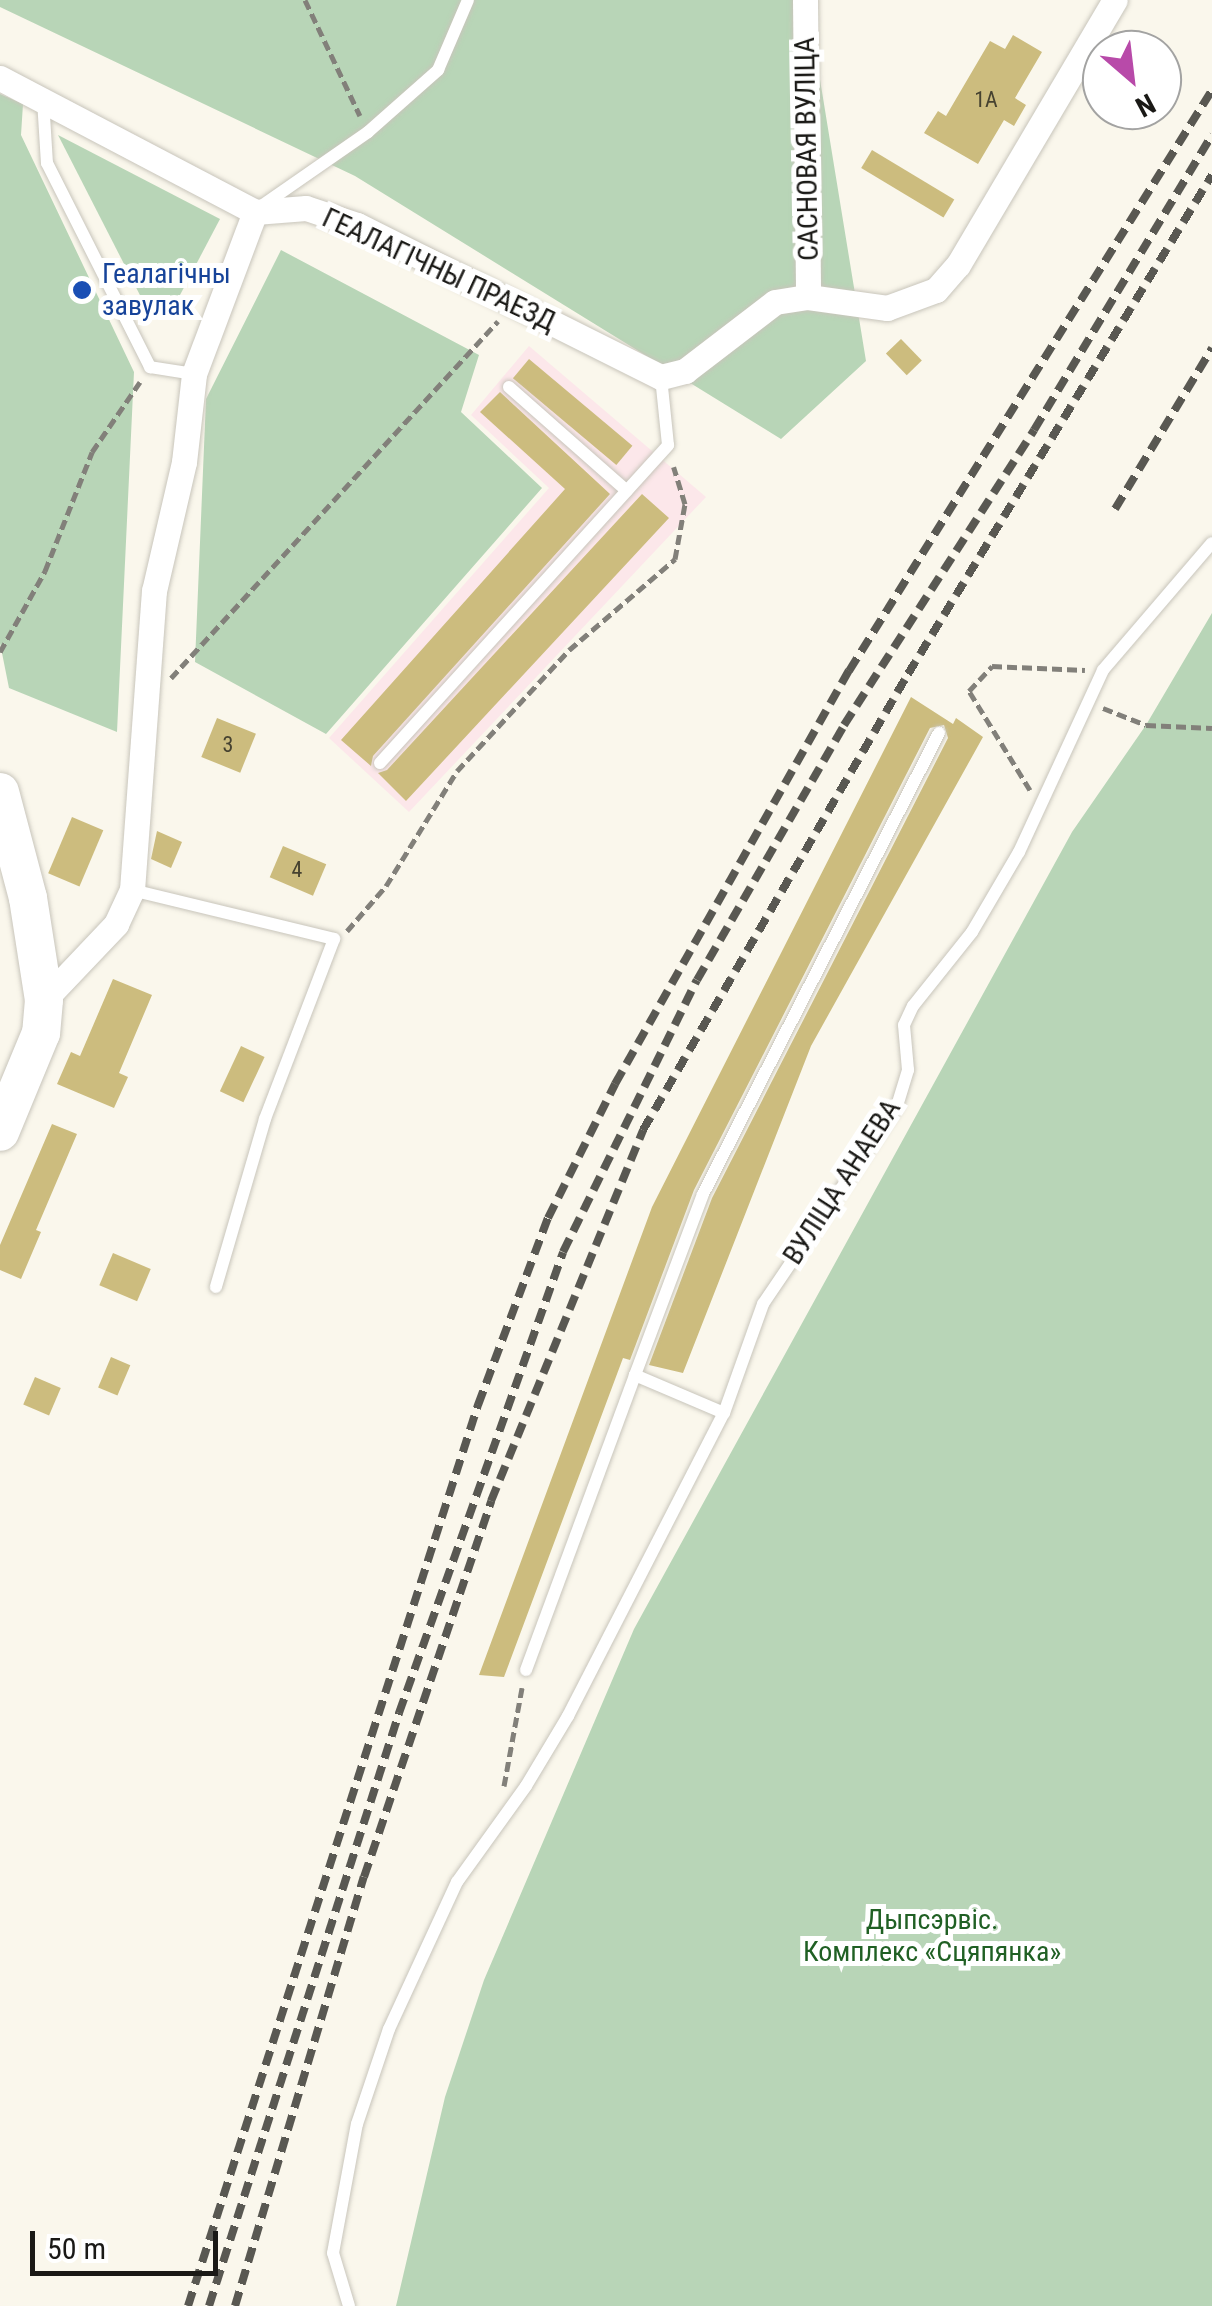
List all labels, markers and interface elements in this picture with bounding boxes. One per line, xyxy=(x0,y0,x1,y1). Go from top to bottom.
north arrow xyxy=(1082,30,1182,130)
street label: САСНОВАЯ ВУЛІЦА xyxy=(788,37,826,261)
house number: 1А xyxy=(974,87,998,113)
text: N xyxy=(1130,87,1161,124)
street label: ГЕАЛАГІЧНЫ ПРАЕЗД xyxy=(317,201,561,339)
place label: Геалагічны завулак xyxy=(102,257,231,323)
marker: Геалагічны завулак xyxy=(71,279,93,301)
house number: 3 xyxy=(223,732,233,758)
house number: 4 xyxy=(292,857,302,883)
street label: ВУЛІЦА АНАЕВА xyxy=(776,1093,908,1271)
park label: Дыпсэрвіс. Комплекс «Сцяпянка» xyxy=(803,1903,1061,1969)
scale bar xyxy=(35,2211,222,2273)
text: 50 m xyxy=(47,2231,106,2266)

